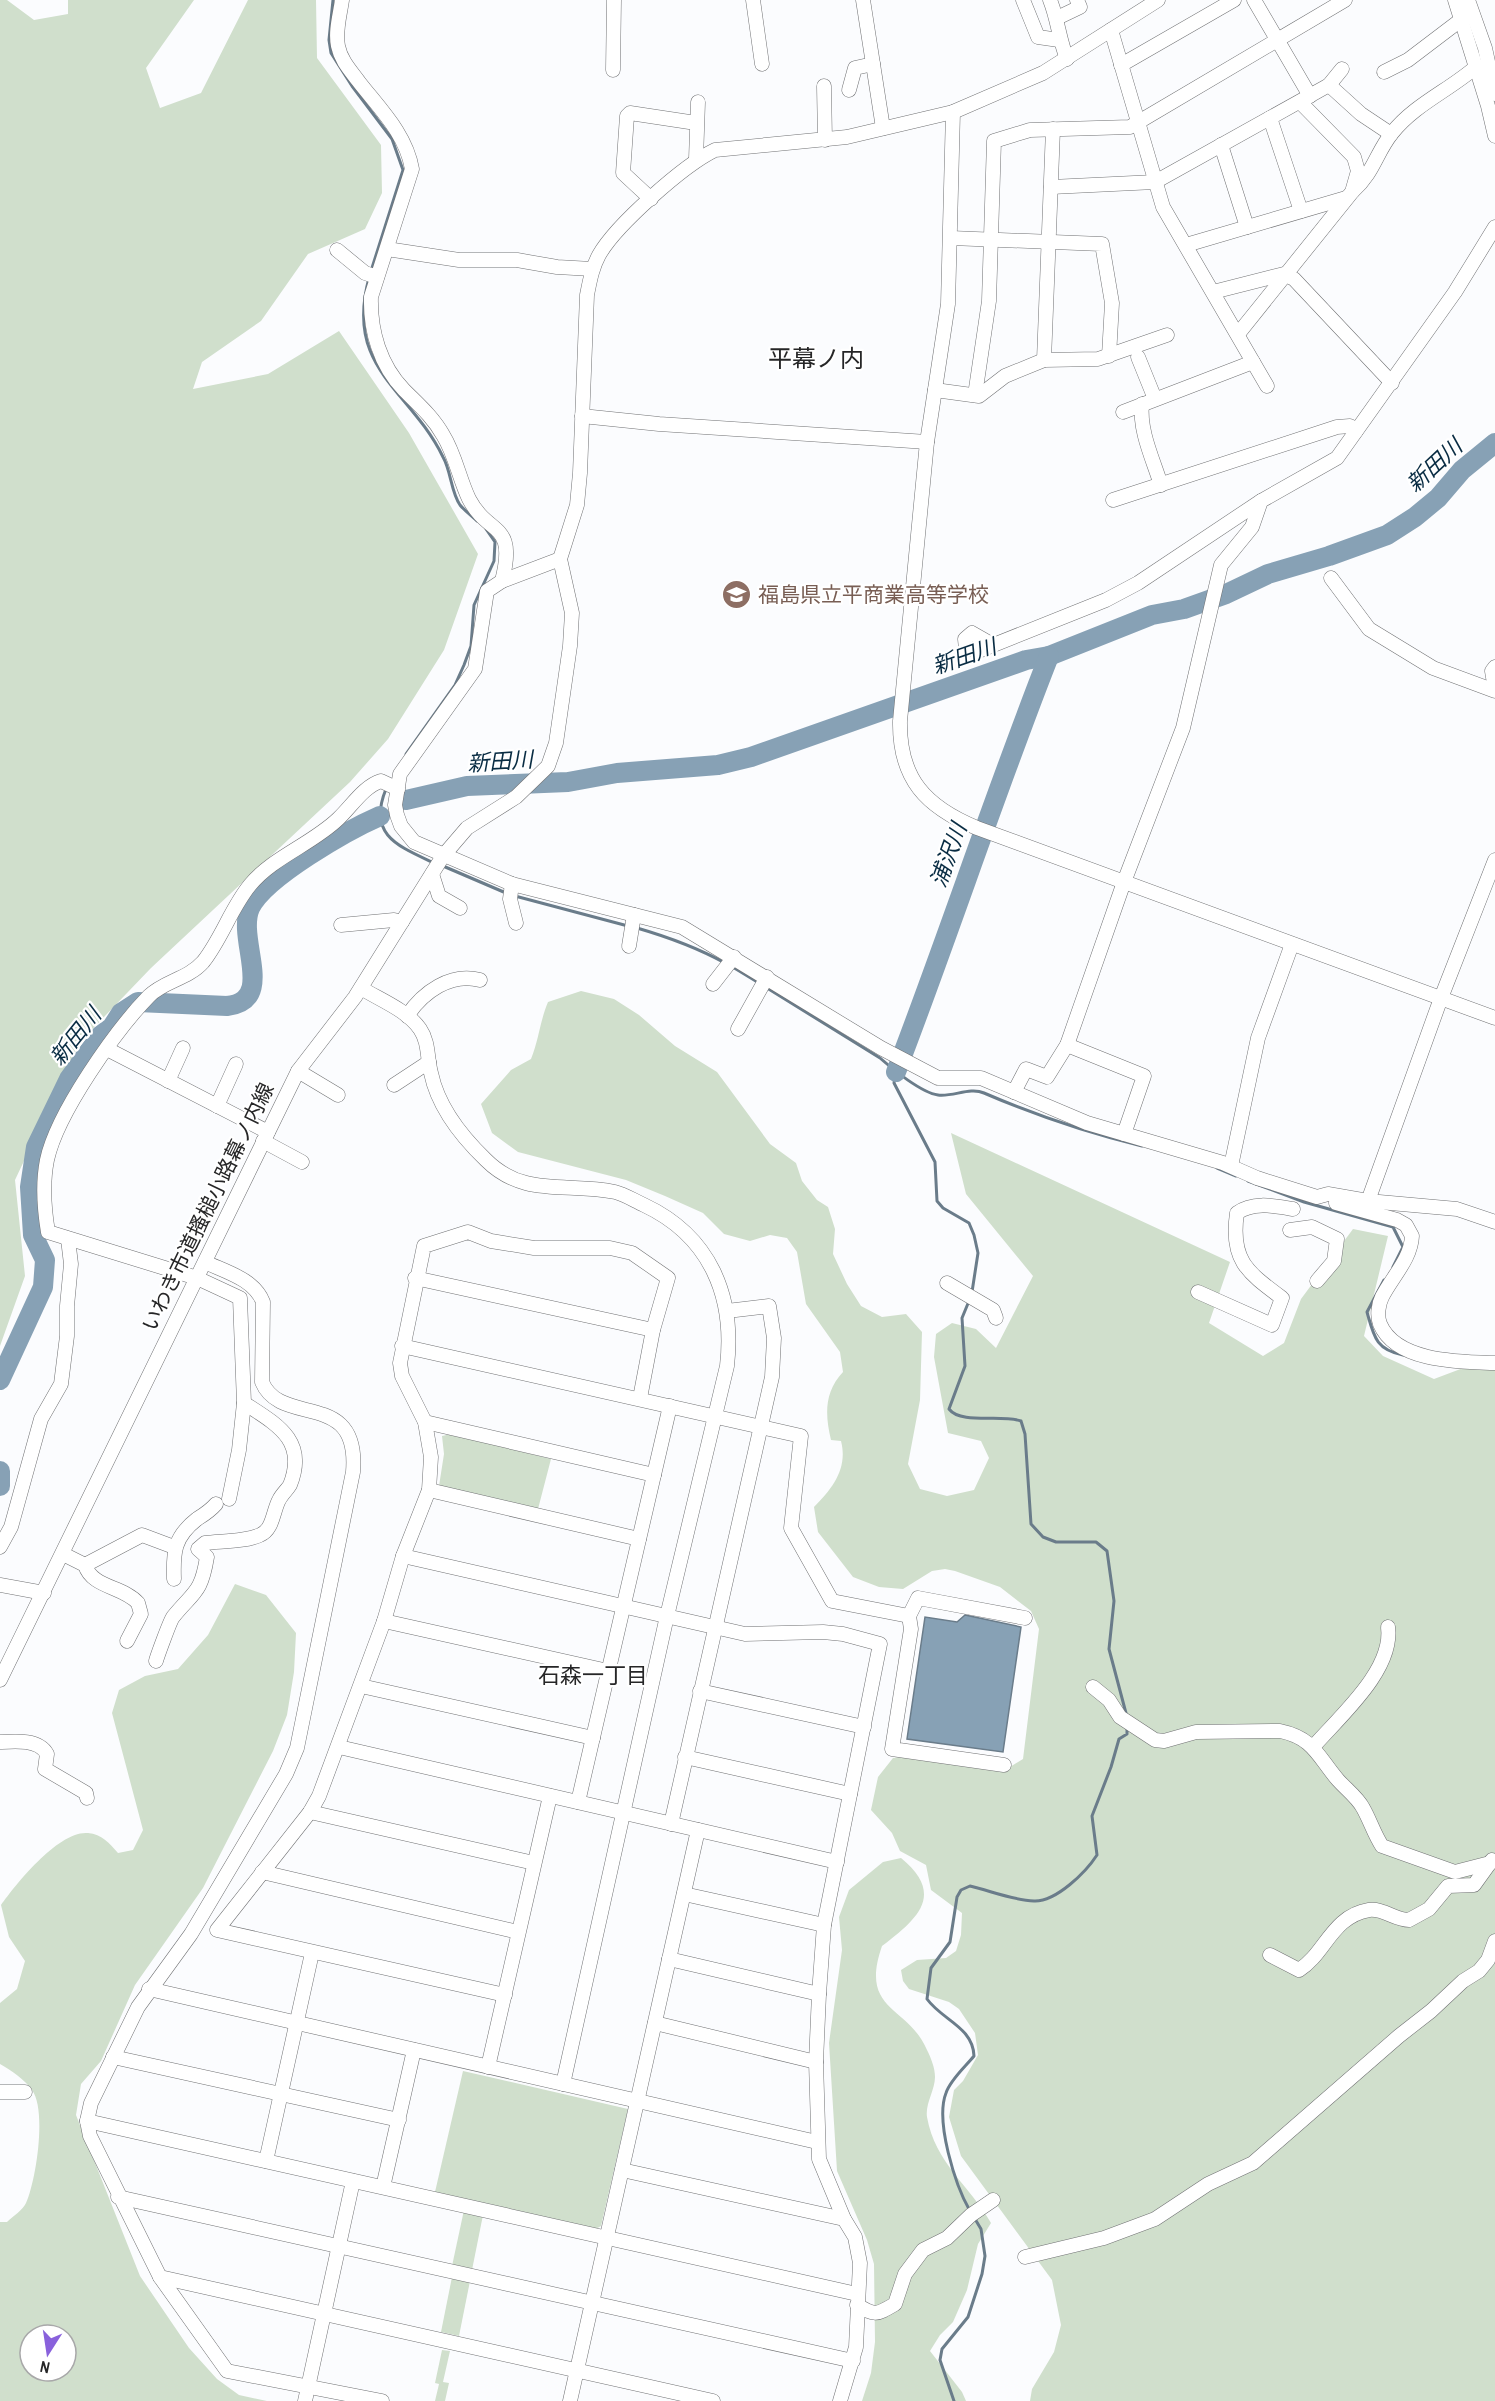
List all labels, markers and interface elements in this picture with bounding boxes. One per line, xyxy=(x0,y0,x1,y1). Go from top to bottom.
district label: 平幕ノ内 xyxy=(768,342,864,374)
water label: 新田川 xyxy=(1400,430,1470,498)
school or university icon: 福島県立平商業高等学校 xyxy=(721,579,753,611)
place label: 福島県立平商業高等学校 xyxy=(758,580,989,609)
water label: 新田川 xyxy=(928,630,1002,681)
water label: 新田川 xyxy=(466,744,536,778)
water label: 浦沢川 xyxy=(923,817,974,891)
water label: 新田川 xyxy=(43,999,109,1071)
street label: いわき市道搔槌小路幕ノ内線 xyxy=(135,1078,280,1336)
district label: 石森一丁目 xyxy=(538,1660,648,1690)
north arrow xyxy=(18,2323,78,2383)
text: N xyxy=(38,2356,52,2379)

